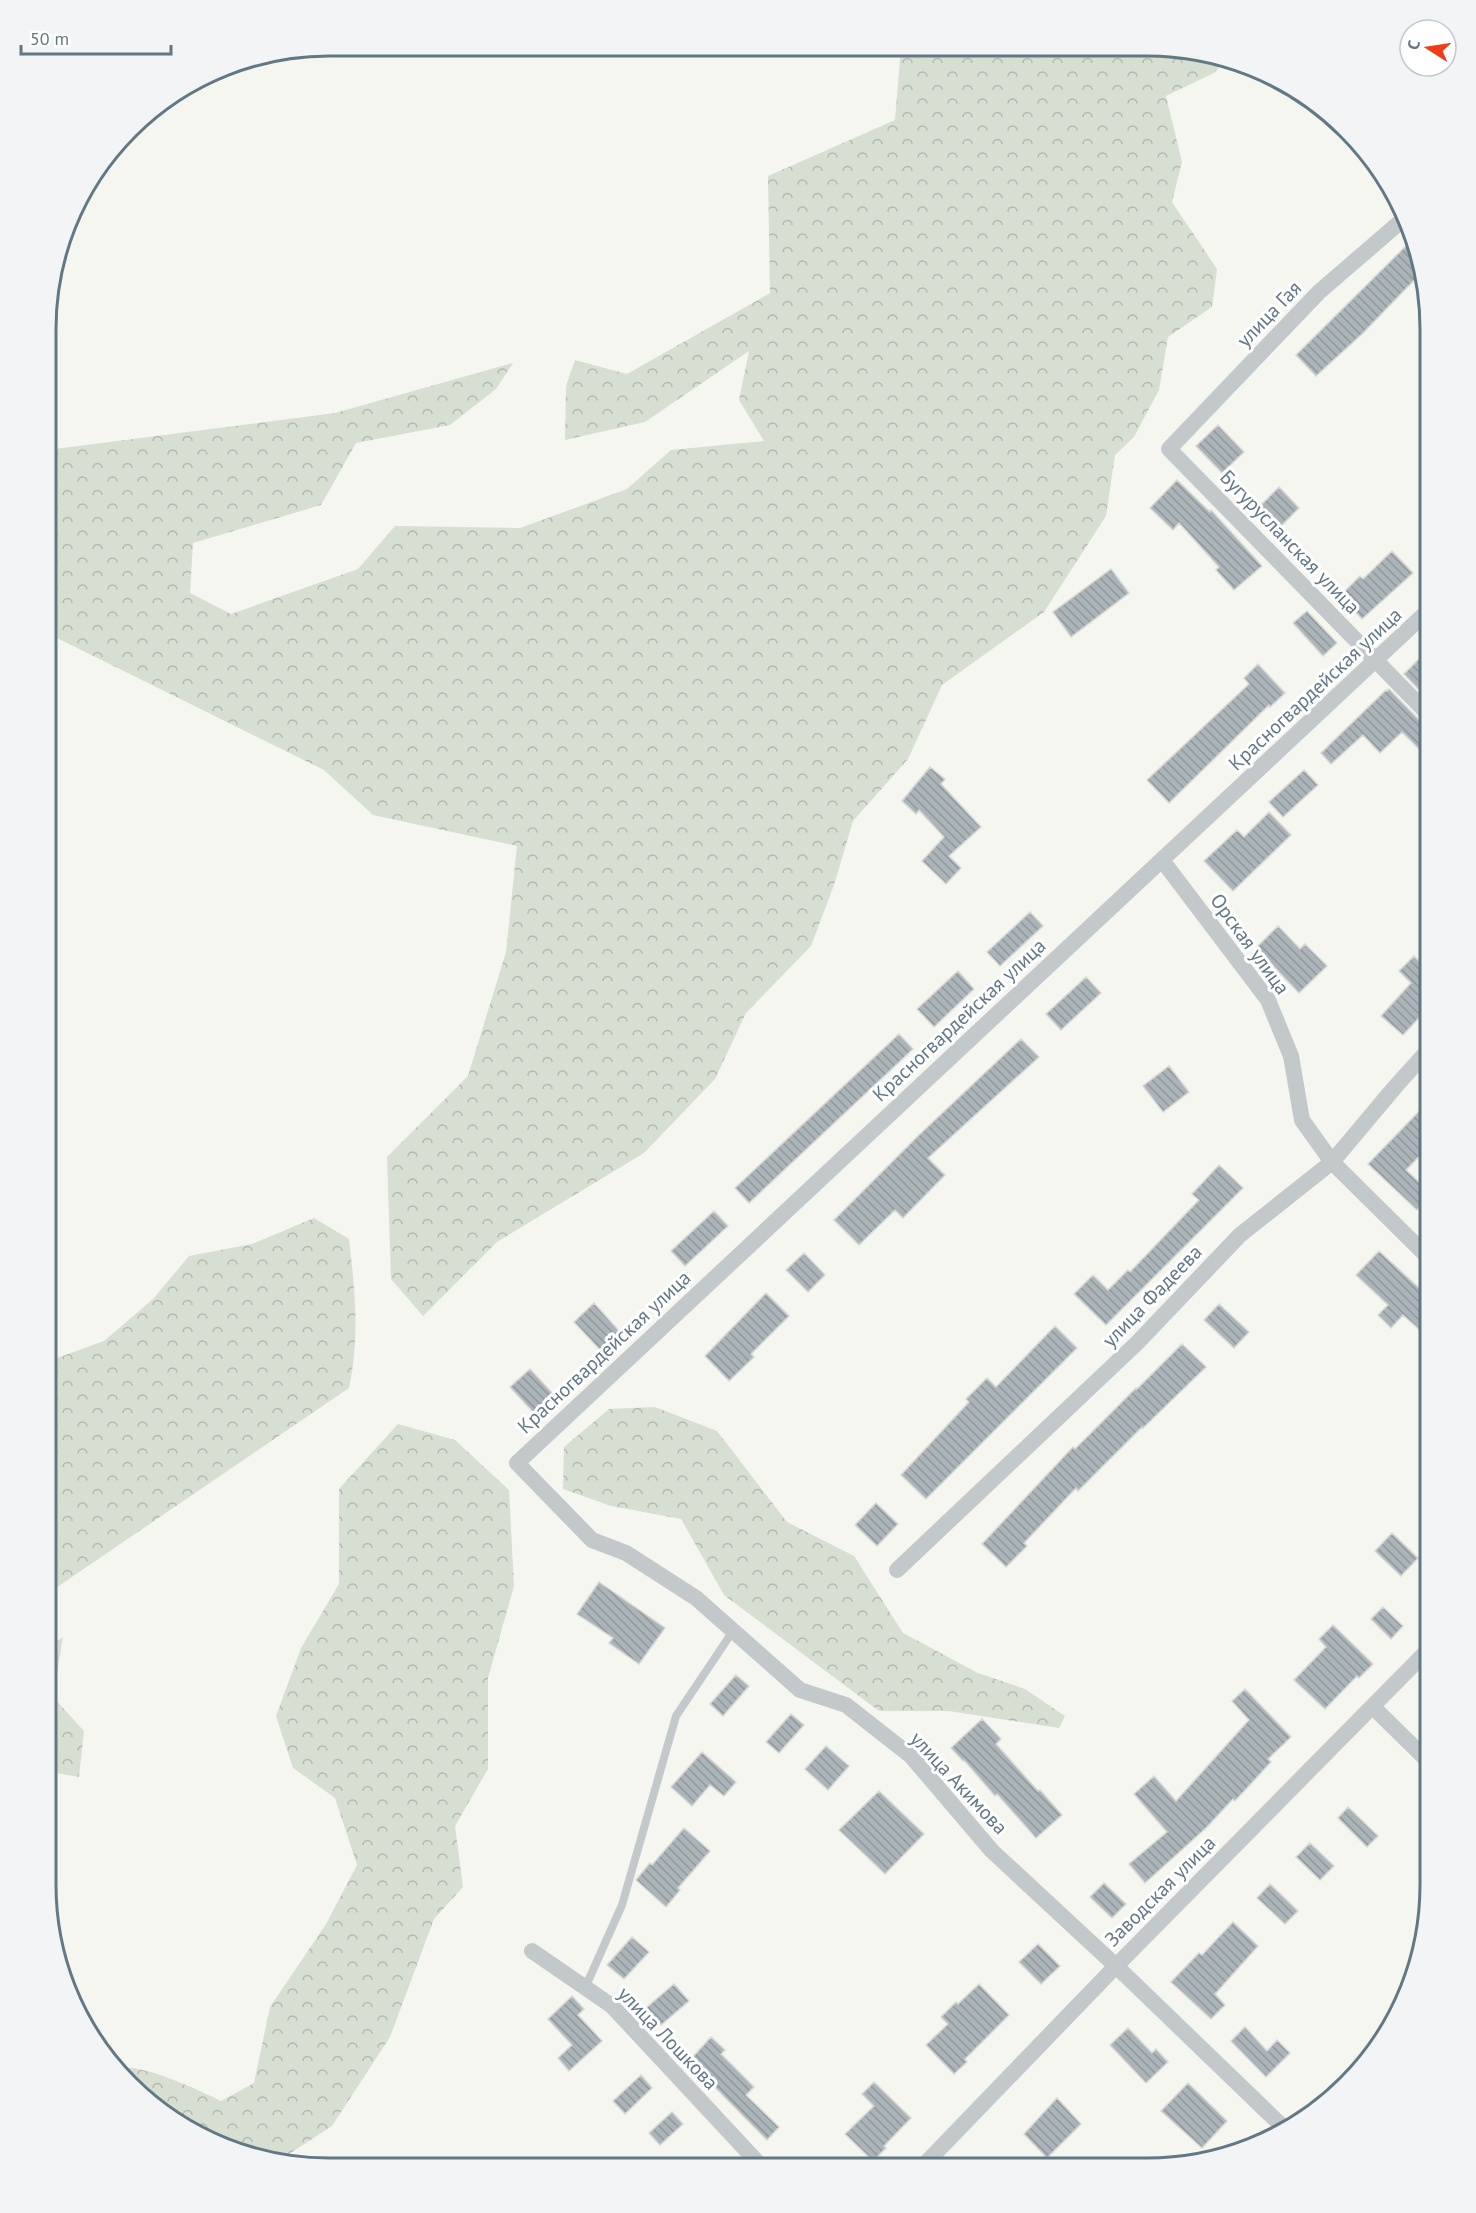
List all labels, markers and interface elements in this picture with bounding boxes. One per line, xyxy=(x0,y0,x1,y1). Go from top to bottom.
scale bar xyxy=(21,18,171,56)
north arrow xyxy=(1398,18,1458,78)
text: 50 m xyxy=(30,27,69,50)
text: С xyxy=(1403,38,1424,51)
street label: улица Гая xyxy=(1231,275,1307,353)
street label: Бугурусланская улица xyxy=(1214,464,1366,620)
street label: Красногвардейская улица xyxy=(1223,602,1407,776)
street label: Орская улица xyxy=(1205,888,1295,1000)
street label: Красногвардейская улица xyxy=(867,933,1051,1107)
street label: улица Фадеева xyxy=(1097,1239,1207,1353)
street label: Красногвардейская улица xyxy=(512,1265,696,1439)
street label: улица Акимова xyxy=(905,1726,1013,1840)
street label: Заводская улица xyxy=(1099,1830,1221,1952)
street label: улица Лошкова xyxy=(612,1981,724,2095)

